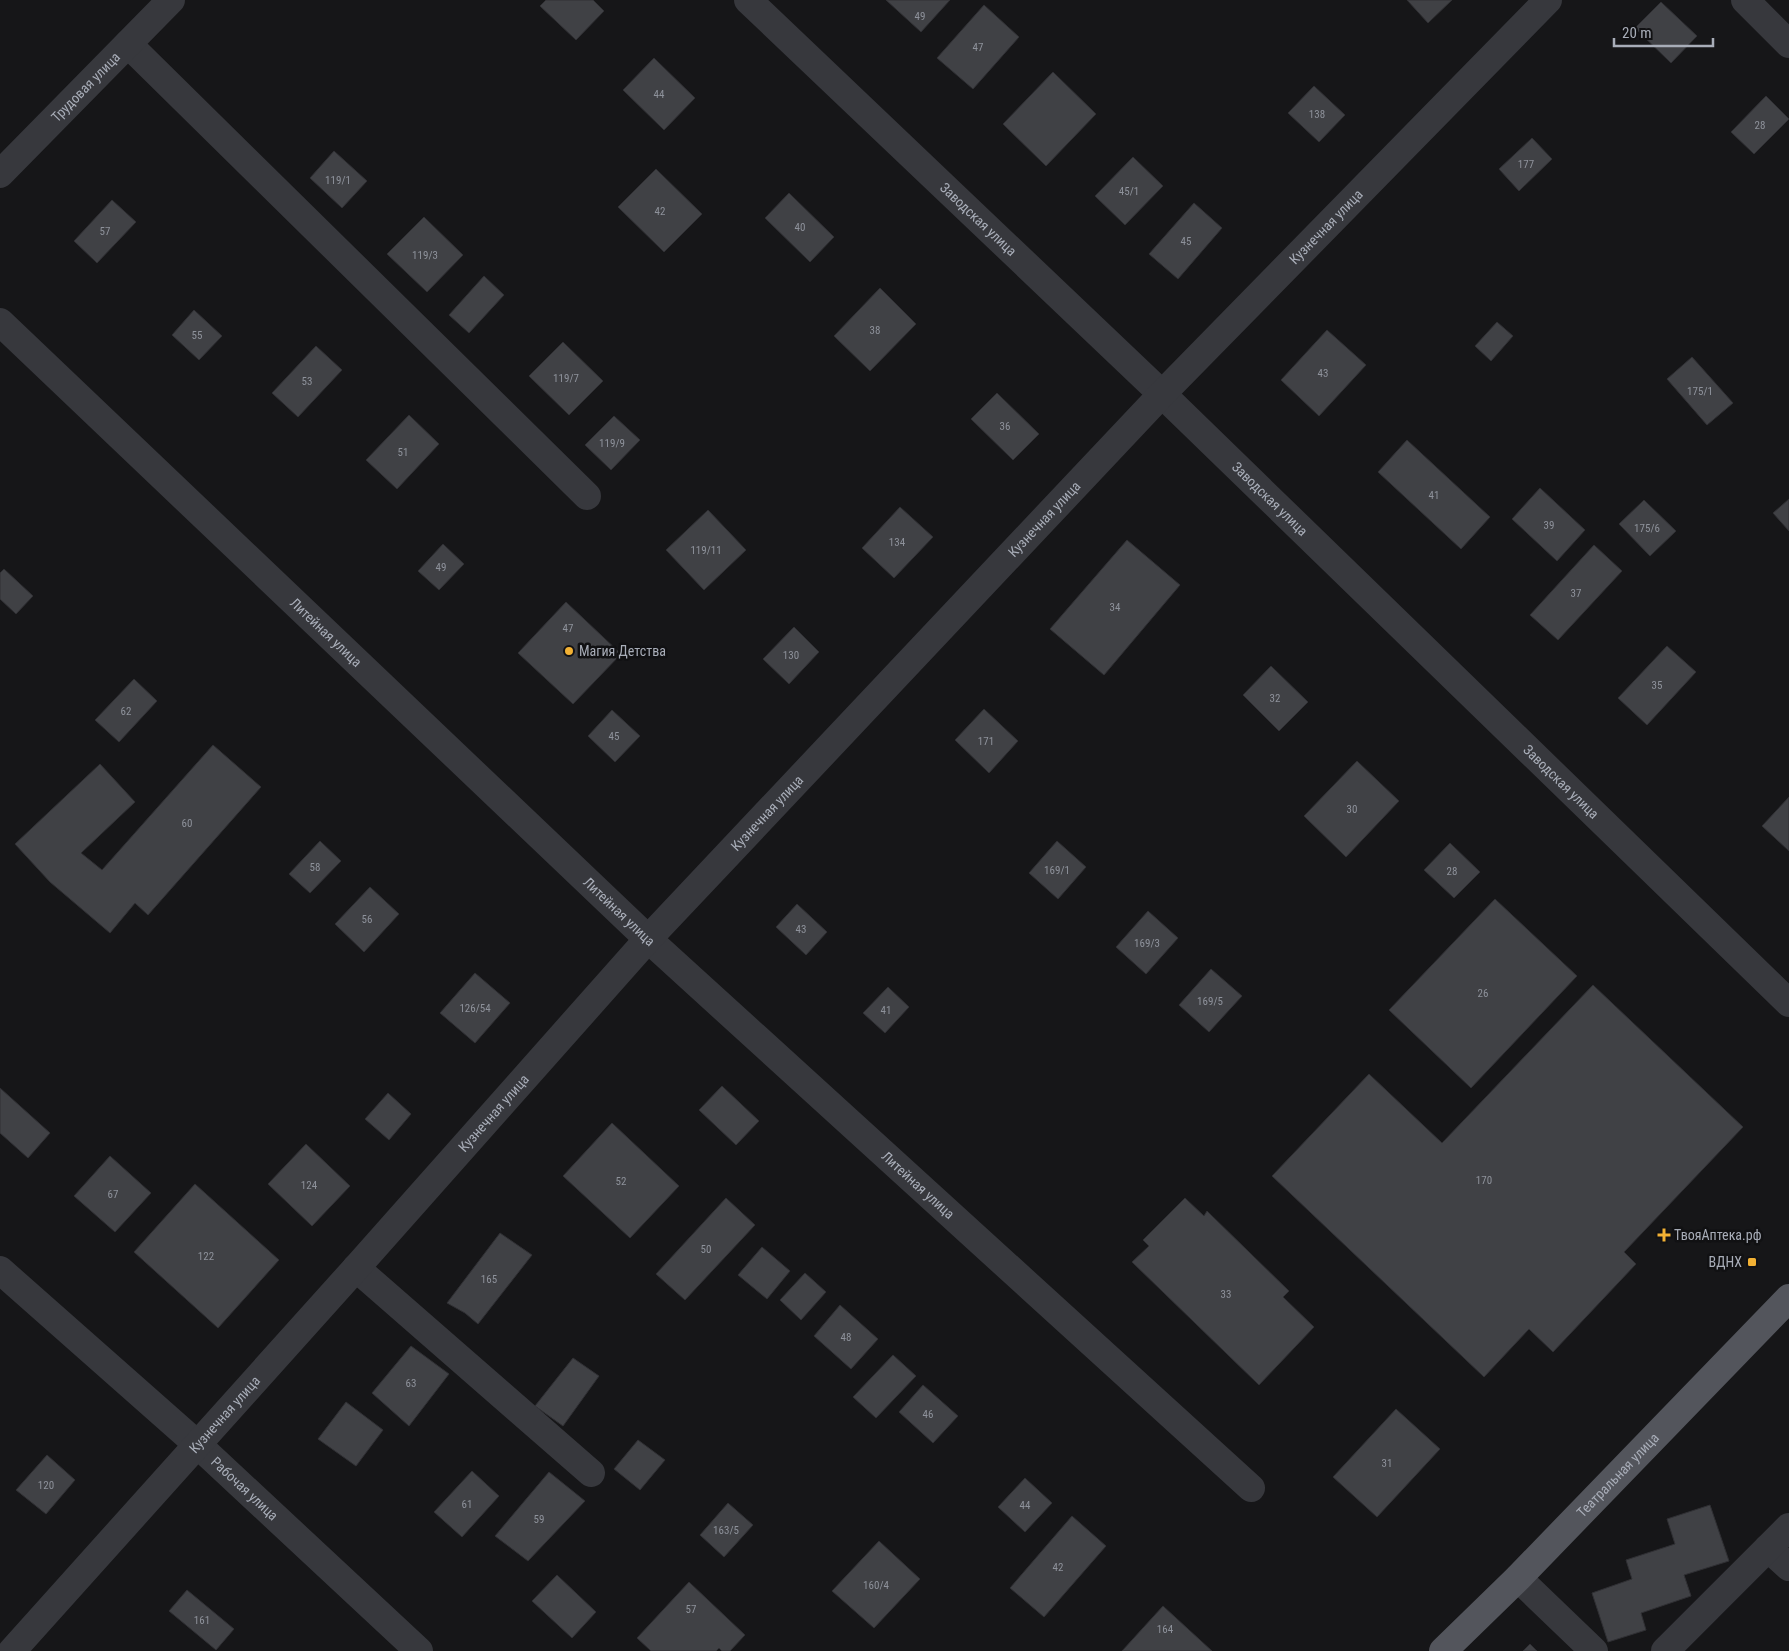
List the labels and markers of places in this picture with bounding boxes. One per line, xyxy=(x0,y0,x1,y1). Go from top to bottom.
place label: Магия Детства xyxy=(579,643,666,659)
marker: Магия Детства xyxy=(563,645,575,657)
place label: ТвояАптека.рф xyxy=(1674,1227,1762,1243)
marker: ТвояАптека.рф xyxy=(1658,1229,1670,1241)
place label: ВДНХ xyxy=(1709,1254,1742,1270)
marker: ВДНХ xyxy=(1746,1256,1758,1268)

